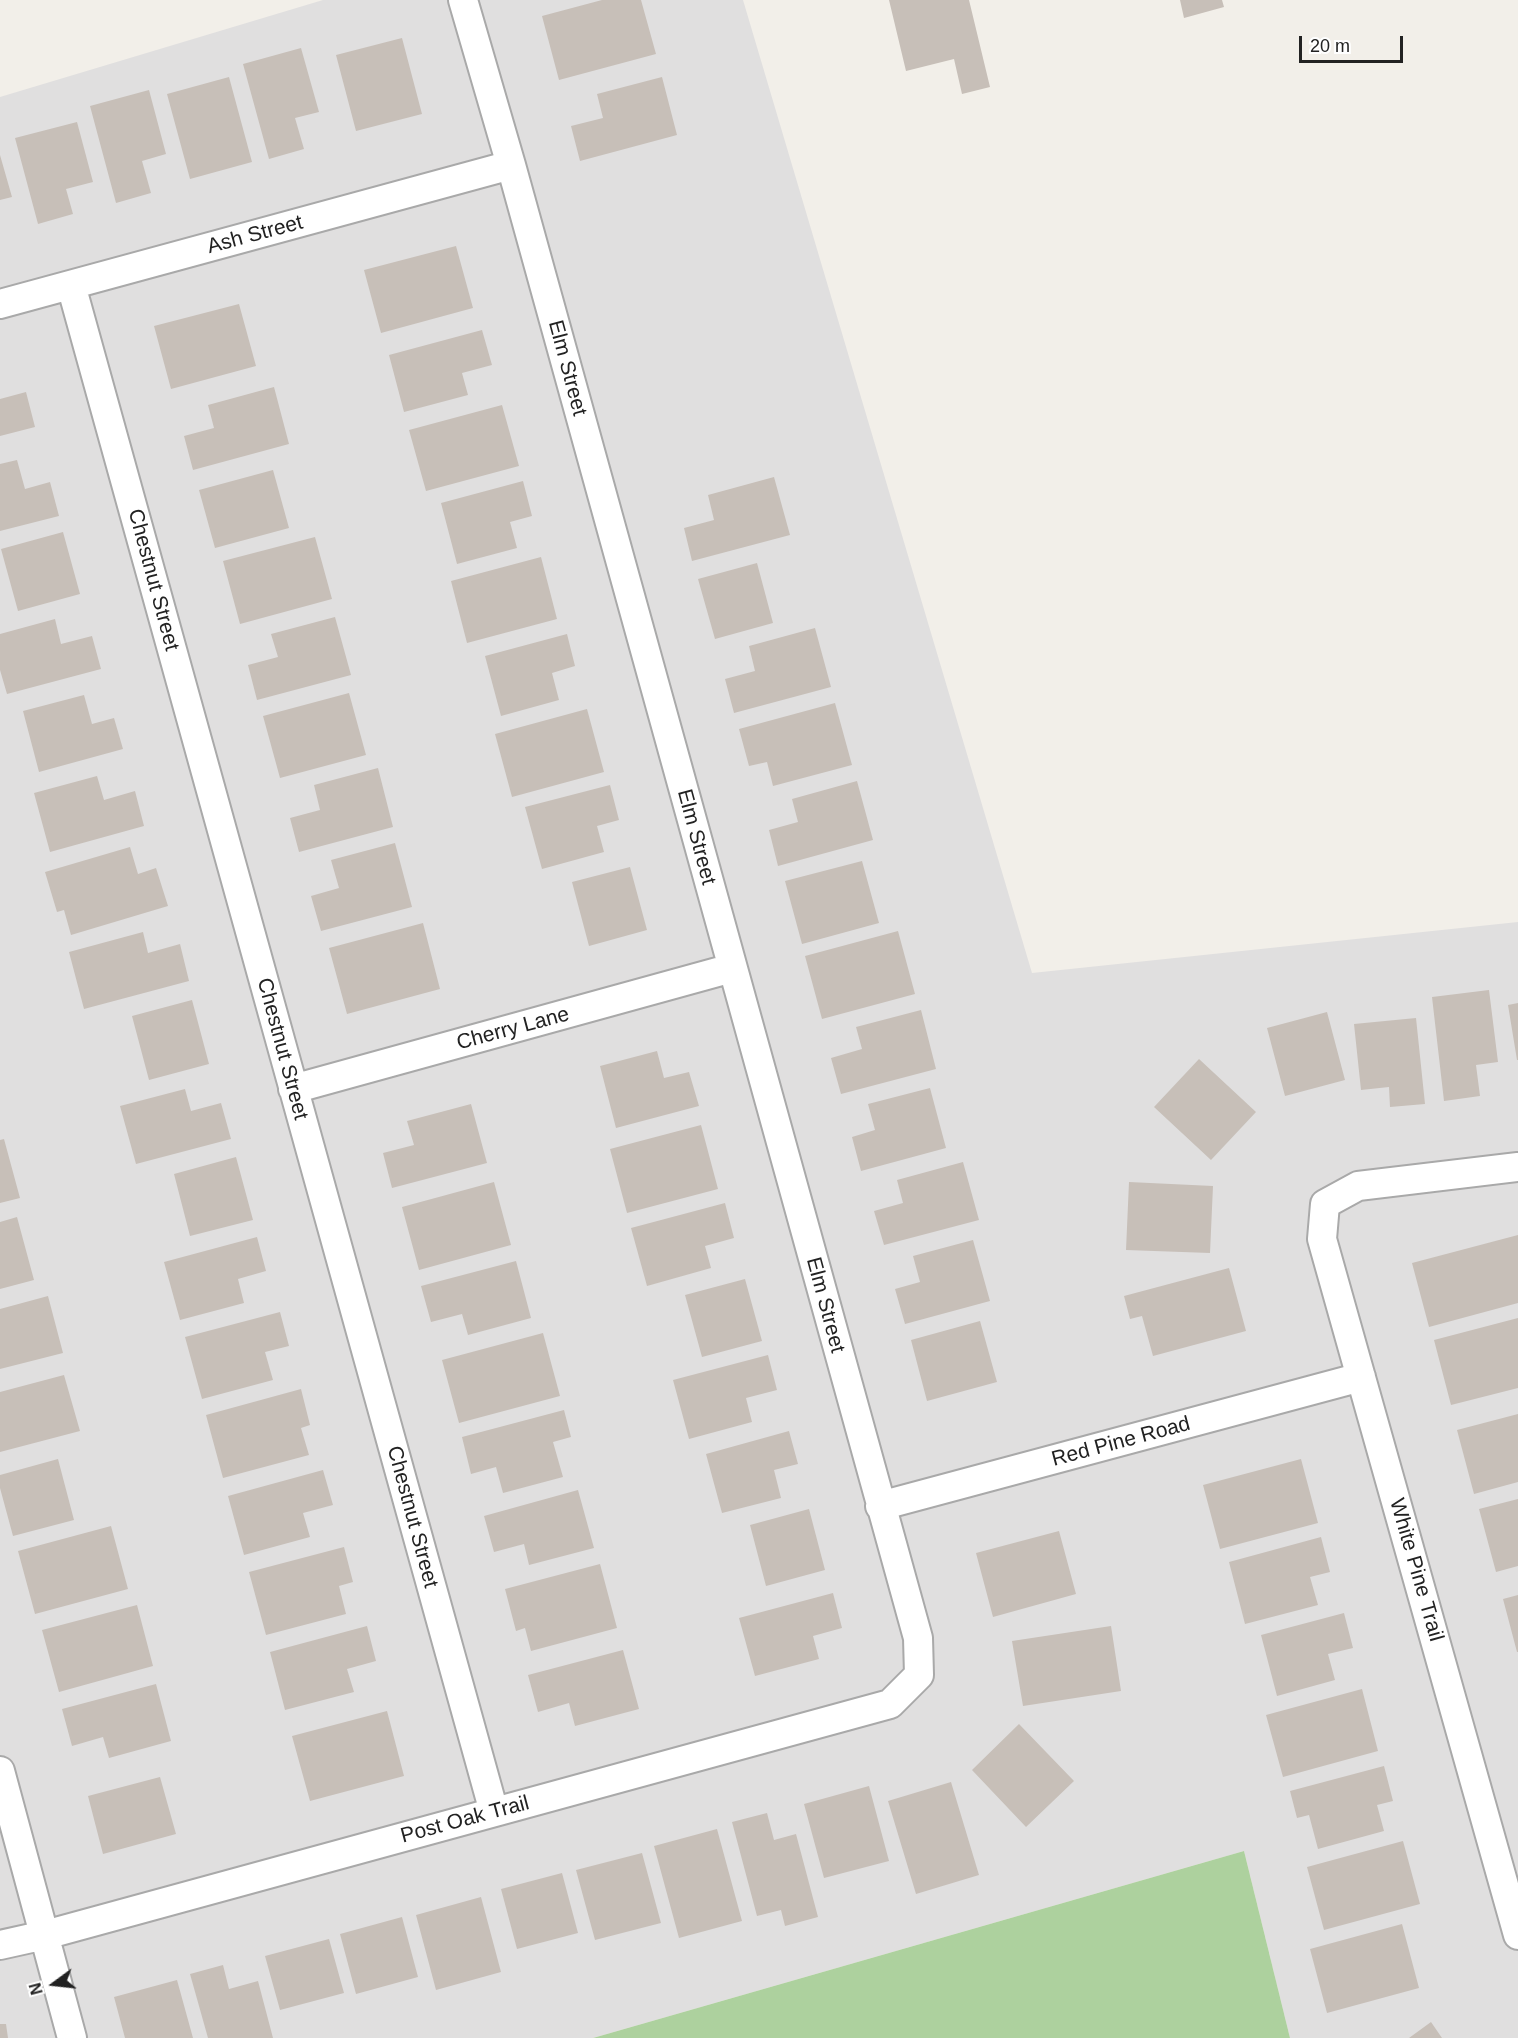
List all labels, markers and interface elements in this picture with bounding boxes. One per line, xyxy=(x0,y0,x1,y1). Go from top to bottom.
scale bar xyxy=(1302,24,1406,62)
text: 20 m xyxy=(1310,36,1350,56)
street label: Ash Street xyxy=(204,210,306,260)
street label: Elm Street xyxy=(542,317,592,419)
street label: Chestnut Street xyxy=(122,506,184,654)
street label: Elm Street xyxy=(671,786,721,888)
street label: Chestnut Street xyxy=(251,975,313,1123)
street label: Cherry Lane xyxy=(454,1002,572,1056)
street label: Elm Street xyxy=(800,1254,850,1356)
street label: Red Pine Road xyxy=(1049,1411,1193,1473)
street label: Chestnut Street xyxy=(381,1443,443,1591)
street label: White Pine Trail xyxy=(1384,1496,1448,1644)
street label: Post Oak Trail xyxy=(398,1791,532,1849)
north arrow xyxy=(24,1954,84,2014)
text: N xyxy=(26,1981,46,1997)

